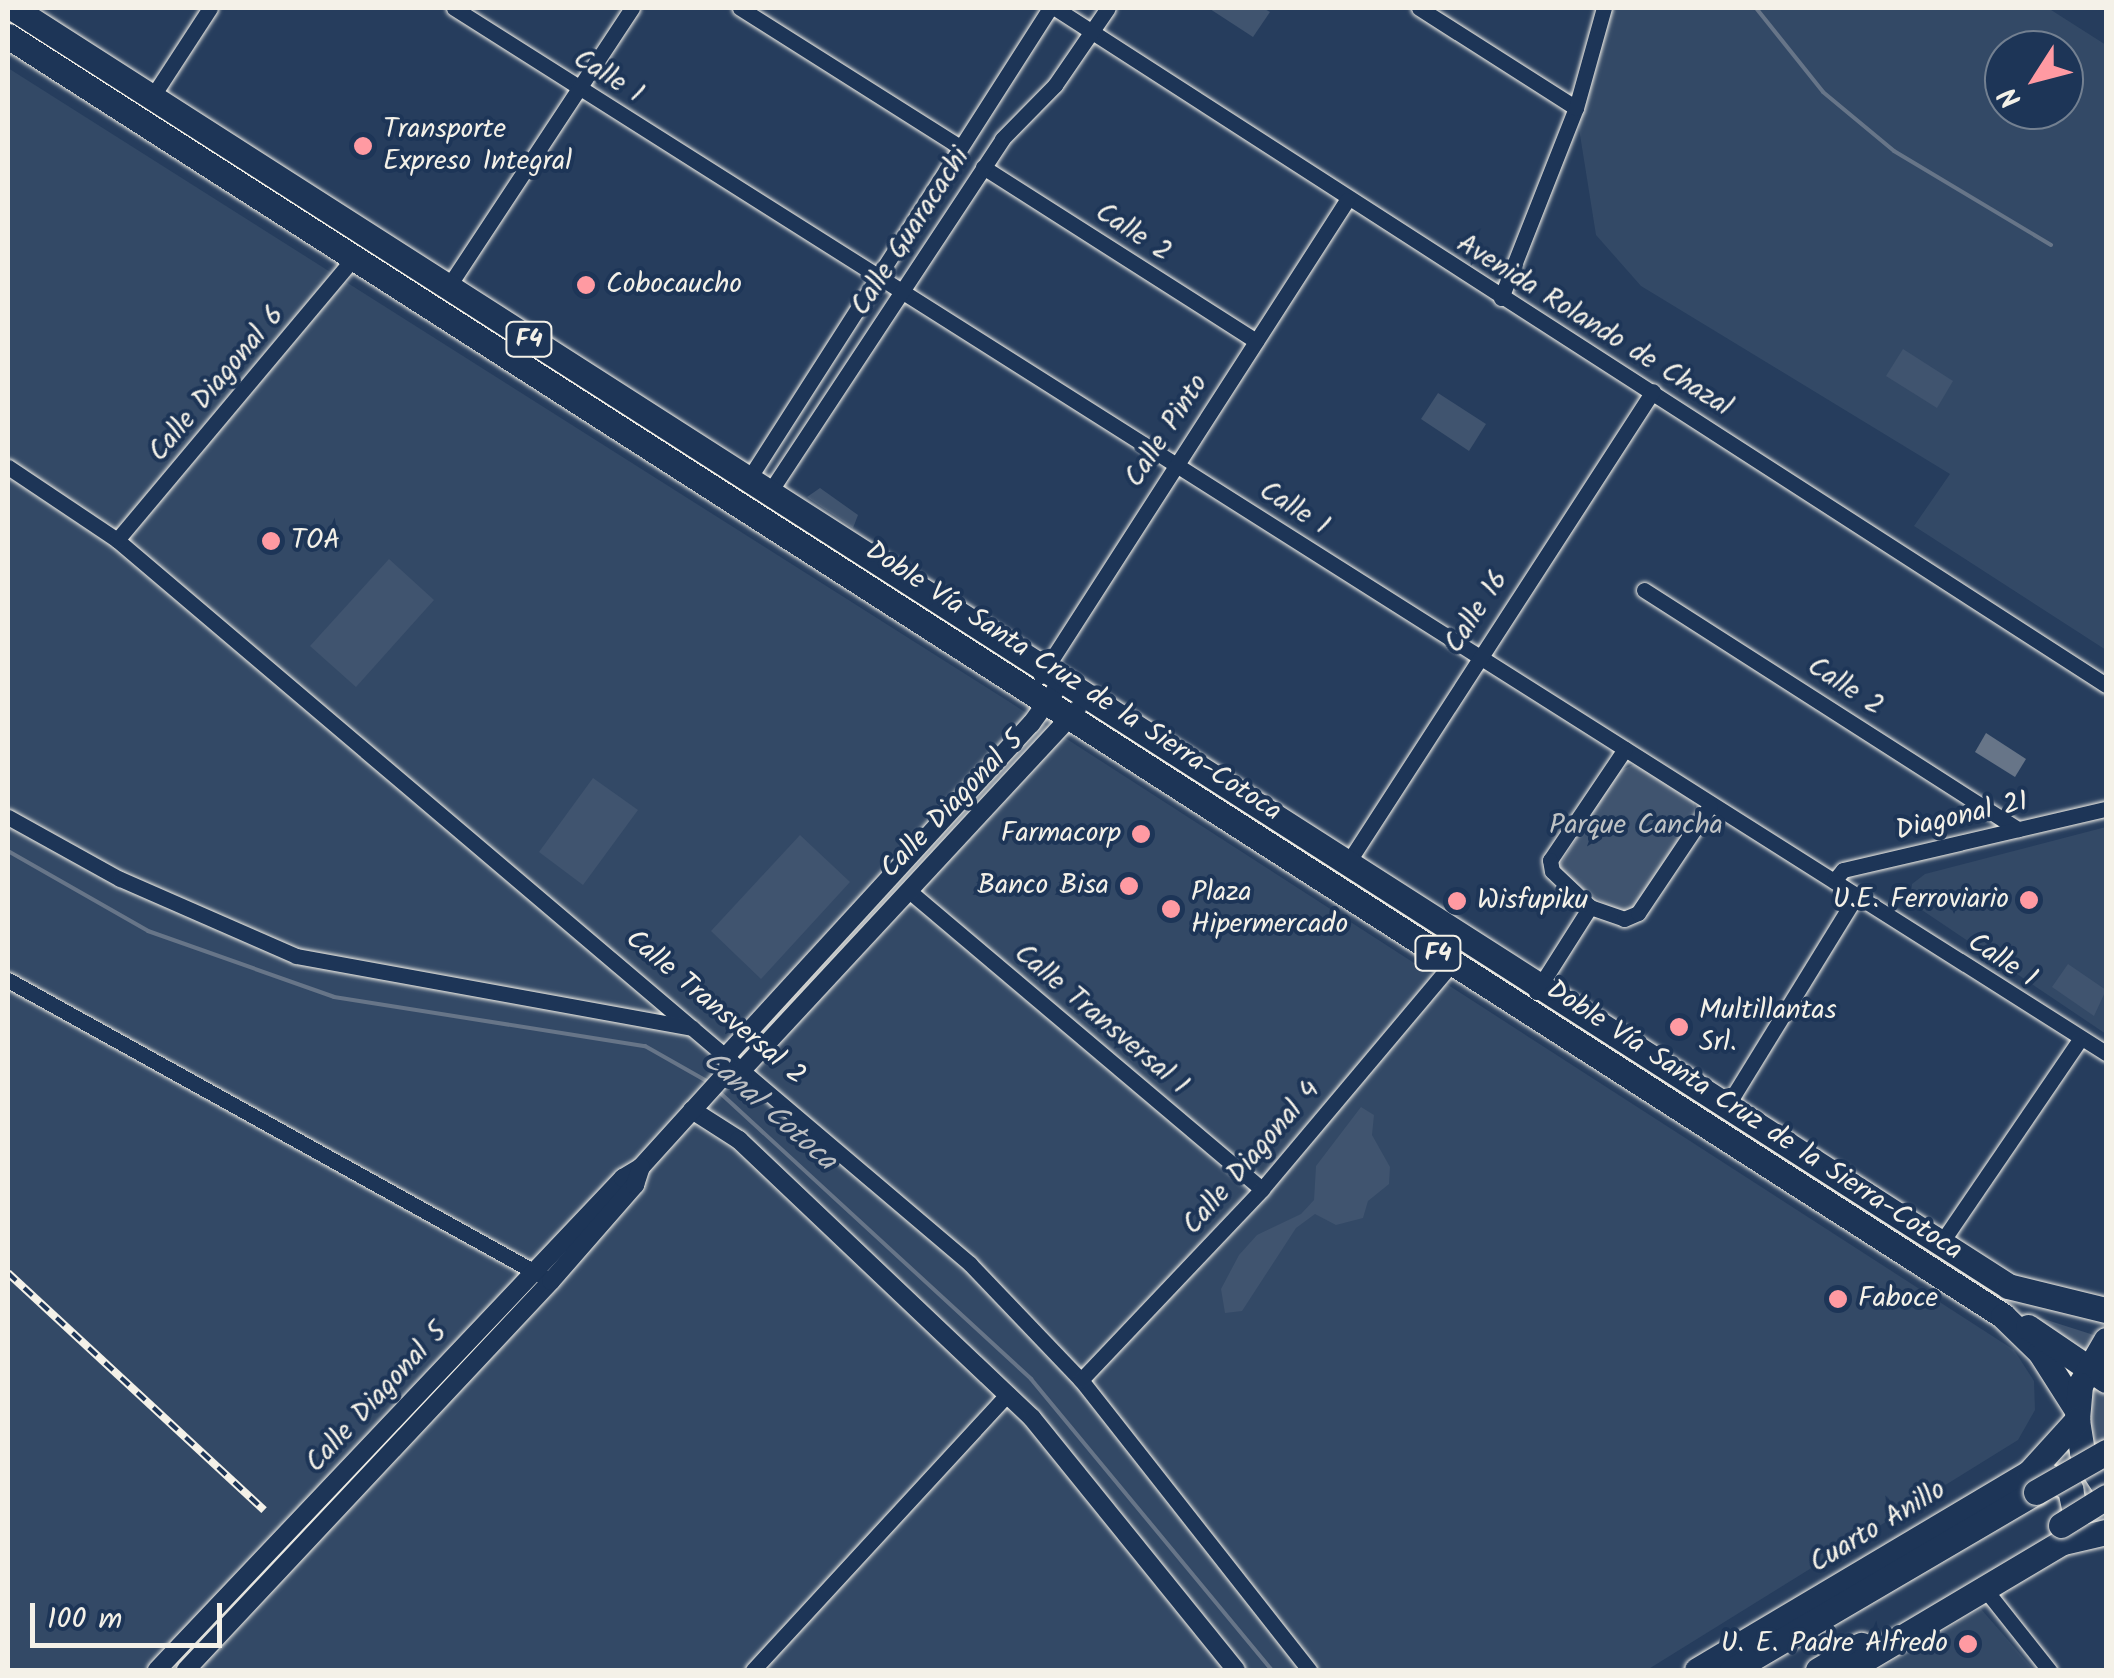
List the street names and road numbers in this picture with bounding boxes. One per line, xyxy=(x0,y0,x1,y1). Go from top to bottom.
street label: Calle 1 xyxy=(567,43,649,111)
street label: Calle Guaracachi xyxy=(844,142,978,322)
street label: Calle 2 xyxy=(1089,196,1177,270)
street label: Avenida Rolando de Chazal xyxy=(1450,227,1738,425)
street label: Calle Diagonal 6 xyxy=(142,299,292,469)
road number: F4 xyxy=(504,319,554,359)
street label: Calle Pinto xyxy=(1118,368,1216,494)
street label: Calle 1 xyxy=(1253,475,1335,543)
street label: Doble Vía Santa Cruz de la Sierra-Cotoca xyxy=(859,535,1287,829)
street label: Calle 16 xyxy=(1438,564,1516,660)
street label: Calle 2 xyxy=(1801,650,1889,724)
street label: Calle Diagonal 5 xyxy=(874,724,1032,886)
street label: Diagonal 21 xyxy=(1892,785,2032,849)
street label: Calle Transversal 2 xyxy=(618,923,812,1093)
street label: Calle 1 xyxy=(1961,926,2043,996)
road number: F4 xyxy=(1413,933,1463,973)
street label: Calle Transversal 1 xyxy=(1007,937,1195,1103)
street label: Doble Vía Santa Cruz de la Sierra-Cotoca xyxy=(1540,974,1968,1268)
street label: Calle Diagonal 4 xyxy=(1176,1074,1328,1242)
street label: Calle Diagonal 5 xyxy=(299,1316,455,1480)
street label: Cuarto Anillo xyxy=(1804,1473,1952,1581)

